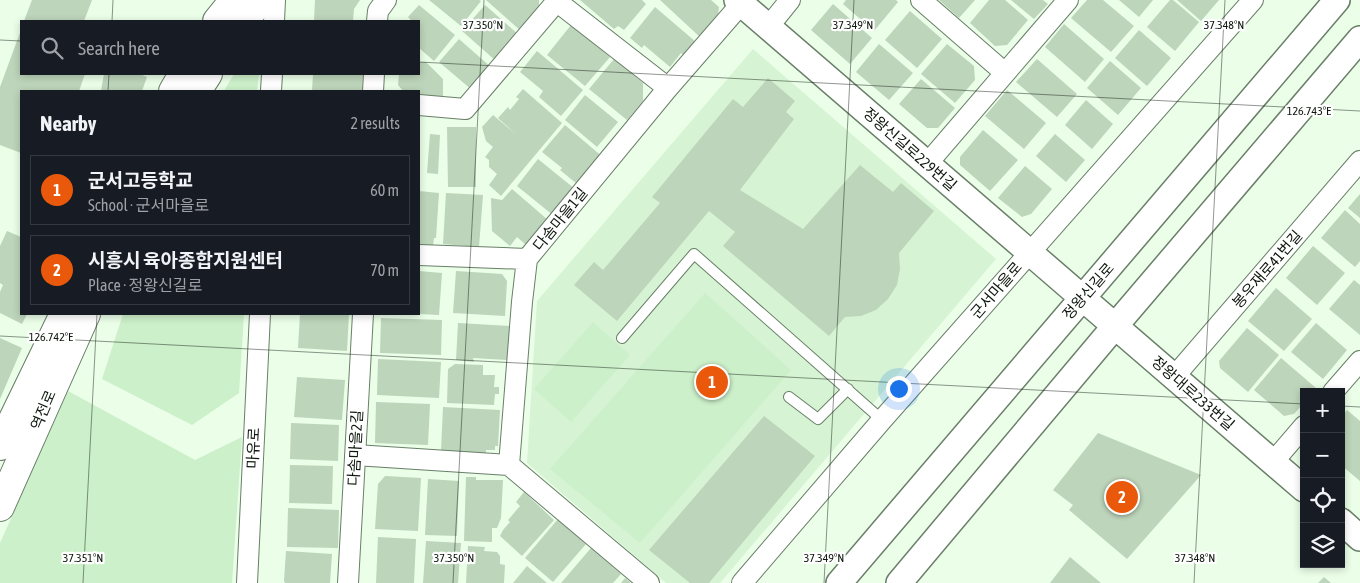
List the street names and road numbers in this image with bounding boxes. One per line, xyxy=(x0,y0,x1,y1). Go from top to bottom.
street label: 정왕신길로229번길 xyxy=(860,104,960,194)
street label: 다솜마을1길 xyxy=(529,184,591,254)
street label: 봉우재로41번길 xyxy=(1229,227,1305,311)
street label: 군서마을로 xyxy=(967,258,1025,322)
street label: 정왕신길로 xyxy=(1059,259,1117,323)
street label: 정왕대로233번길 xyxy=(1148,352,1238,434)
street label: 역전로 xyxy=(27,388,59,432)
street label: 다솜마을2길 xyxy=(345,410,365,486)
street label: 마유로 xyxy=(243,427,263,469)

